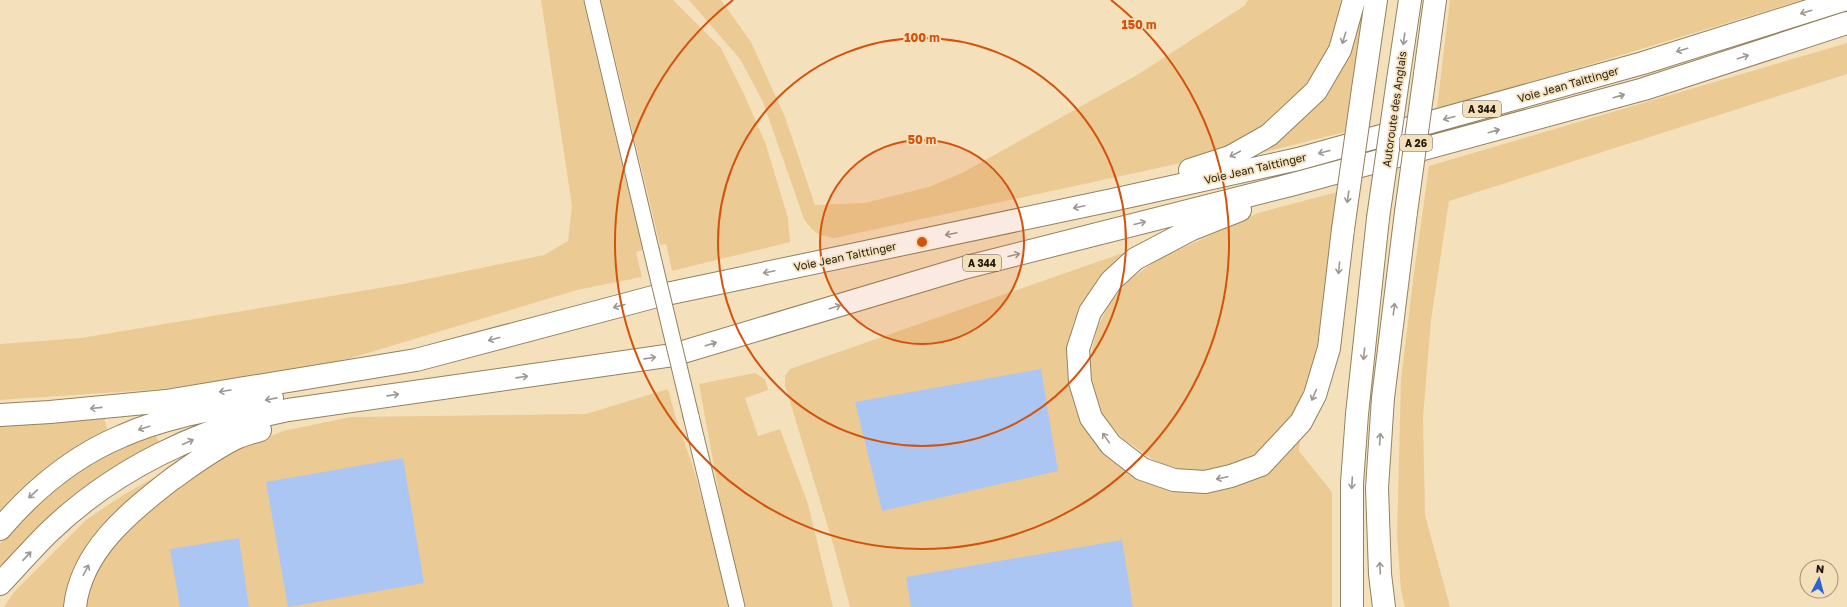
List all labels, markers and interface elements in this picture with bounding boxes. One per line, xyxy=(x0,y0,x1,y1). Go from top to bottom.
one-way arrow xyxy=(1800,9,1813,16)
text: 150 m xyxy=(1122,17,1156,32)
text: 100 m xyxy=(904,30,940,45)
one-way arrow xyxy=(1340,31,1347,44)
one-way arrow xyxy=(1400,32,1408,45)
one-way arrow xyxy=(1676,47,1688,55)
street label: Autoroute des Anglais xyxy=(1379,50,1409,168)
one-way arrow xyxy=(1737,52,1749,60)
street label: Voie Jean Taittinger xyxy=(1516,63,1621,105)
one-way arrow xyxy=(1612,91,1625,99)
road number: A 344 xyxy=(1463,101,1501,117)
one-way arrow xyxy=(1443,115,1456,122)
one-way arrow xyxy=(1487,126,1500,134)
text: 50 m xyxy=(908,132,936,147)
road number: A 26 xyxy=(1400,135,1432,151)
one-way arrow xyxy=(1318,149,1331,156)
street label: Voie Jean Taittinger xyxy=(1203,150,1308,186)
one-way arrow xyxy=(1229,151,1241,158)
one-way arrow xyxy=(1344,190,1352,203)
one-way arrow xyxy=(1072,204,1085,212)
one-way arrow xyxy=(1133,219,1146,226)
one-way arrow xyxy=(945,230,958,238)
centre of rings xyxy=(915,235,929,249)
street label: Voie Jean Taittinger xyxy=(793,239,898,273)
one-way arrow xyxy=(1007,251,1020,258)
road number: A 344 xyxy=(963,255,1001,271)
one-way arrow xyxy=(1335,261,1343,274)
one-way arrow xyxy=(763,268,776,276)
one-way arrow xyxy=(613,303,626,310)
one-way arrow xyxy=(829,303,842,310)
one-way arrow xyxy=(1390,303,1398,316)
one-way arrow xyxy=(488,336,501,343)
one-way arrow xyxy=(704,340,717,347)
one-way arrow xyxy=(1360,347,1368,360)
one-way arrow xyxy=(644,354,657,362)
one-way arrow xyxy=(515,373,528,381)
one-way arrow xyxy=(219,387,232,395)
one-way arrow xyxy=(1310,389,1318,401)
one-way arrow xyxy=(386,391,399,399)
one-way arrow xyxy=(264,395,277,403)
one-way arrow xyxy=(90,404,103,412)
one-way arrow xyxy=(138,425,151,432)
one-way arrow xyxy=(1102,433,1110,444)
one-way arrow xyxy=(1377,433,1384,446)
one-way arrow xyxy=(182,438,194,445)
one-way arrow xyxy=(1216,475,1229,483)
one-way arrow xyxy=(1348,476,1355,489)
one-way arrow xyxy=(29,489,39,498)
one-way arrow xyxy=(22,551,32,561)
north arrow xyxy=(1799,559,1839,599)
one-way arrow xyxy=(1376,562,1383,575)
text: N xyxy=(1815,562,1825,575)
one-way arrow xyxy=(82,564,90,576)

